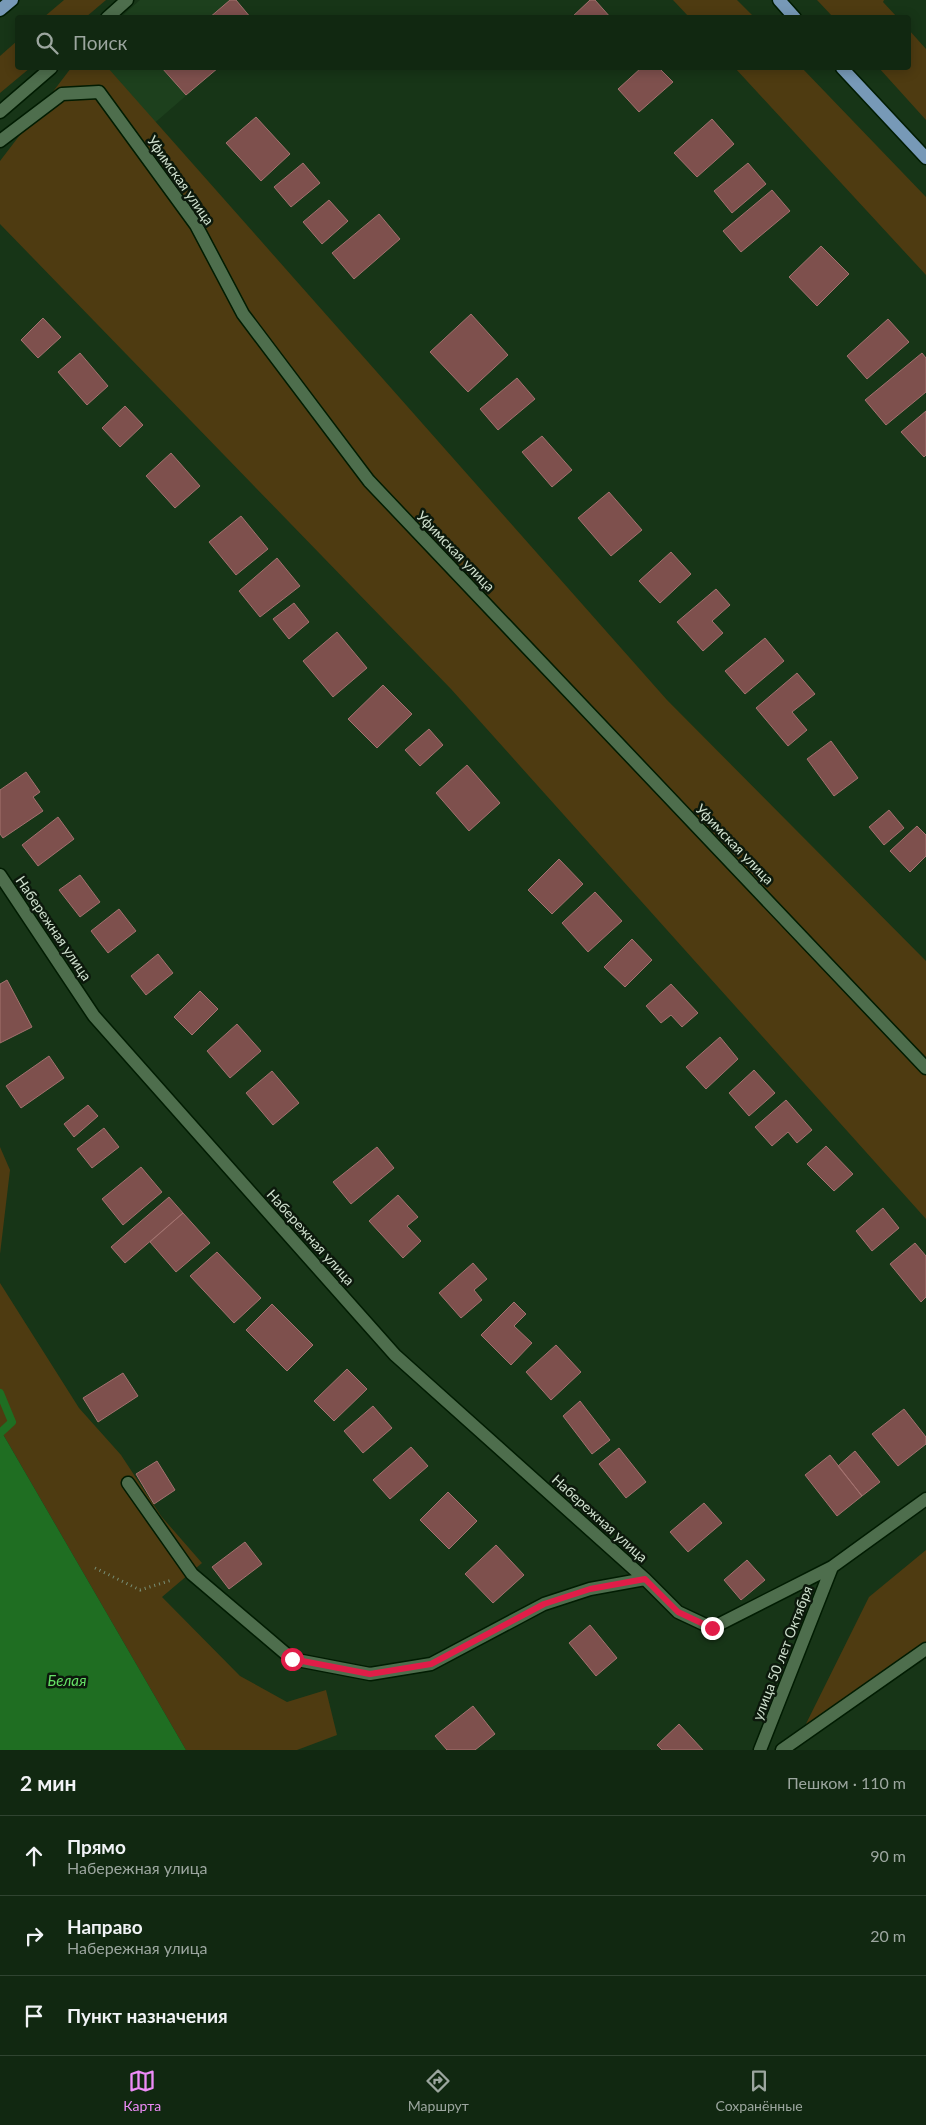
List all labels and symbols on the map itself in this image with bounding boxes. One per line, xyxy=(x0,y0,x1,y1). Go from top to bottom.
street label: Уфимская улица xyxy=(144,132,218,228)
street label: Уфимская улица xyxy=(413,507,499,595)
street label: Уфимская улица xyxy=(692,800,778,888)
street label: Набережная улица xyxy=(13,872,95,984)
street label: Набережная улица xyxy=(264,1186,358,1288)
street label: Набережная улица xyxy=(549,1471,651,1565)
street label: улица 50 лет Октября xyxy=(749,1583,815,1723)
route end xyxy=(701,1617,724,1640)
route start xyxy=(281,1648,304,1671)
water label: Белая xyxy=(47,1671,87,1689)

